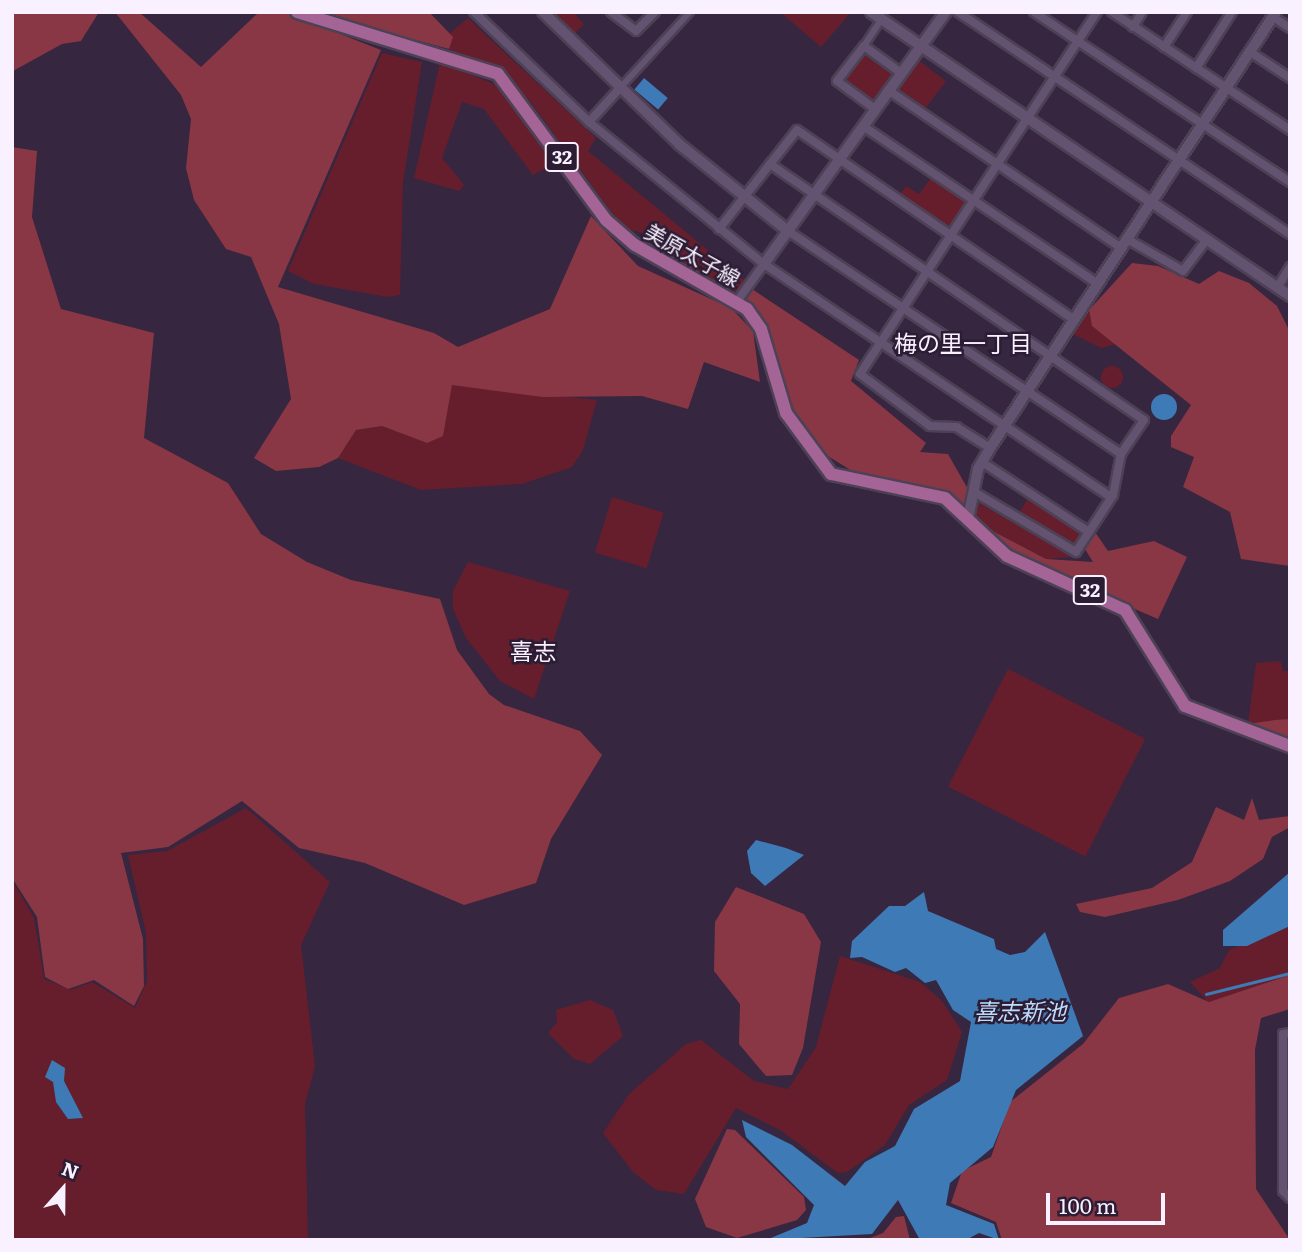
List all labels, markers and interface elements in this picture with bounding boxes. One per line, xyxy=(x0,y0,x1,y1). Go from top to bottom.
road number: 32 xyxy=(544,141,580,172)
street label: 美原太子線 xyxy=(641,218,745,290)
district label: 梅の里一丁目 xyxy=(894,328,1032,356)
road number: 32 xyxy=(1072,575,1108,606)
district label: 喜志 xyxy=(510,636,556,664)
water label: 喜志新池 xyxy=(974,996,1066,1024)
text: N xyxy=(58,1153,83,1185)
north arrow xyxy=(28,1154,98,1224)
scale bar xyxy=(1050,1178,1169,1222)
text: 100 m xyxy=(1059,1189,1116,1220)

